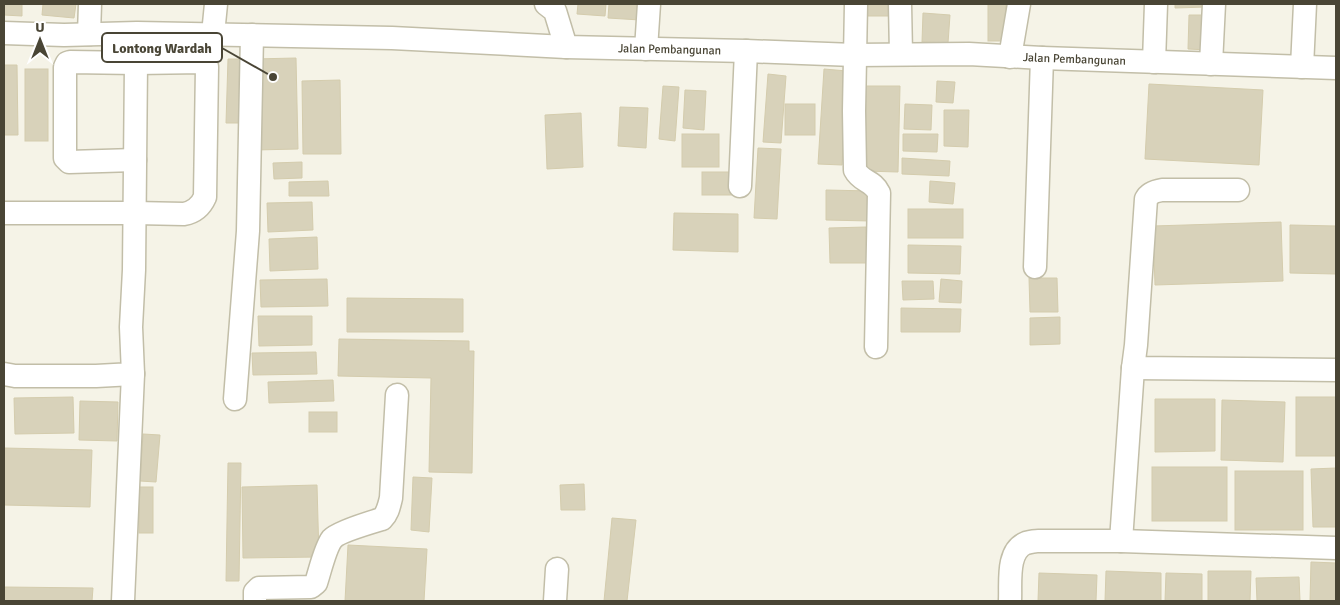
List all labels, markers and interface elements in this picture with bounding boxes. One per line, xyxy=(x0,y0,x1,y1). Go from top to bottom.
north arrow xyxy=(15,15,65,65)
text: U xyxy=(35,19,45,36)
callout: Lontong Wardah xyxy=(102,33,222,62)
text: Lontong Wardah xyxy=(112,40,212,57)
street label: Jalan Pembangunan xyxy=(618,41,721,58)
street label: Jalan Pembangunan xyxy=(1022,50,1126,69)

